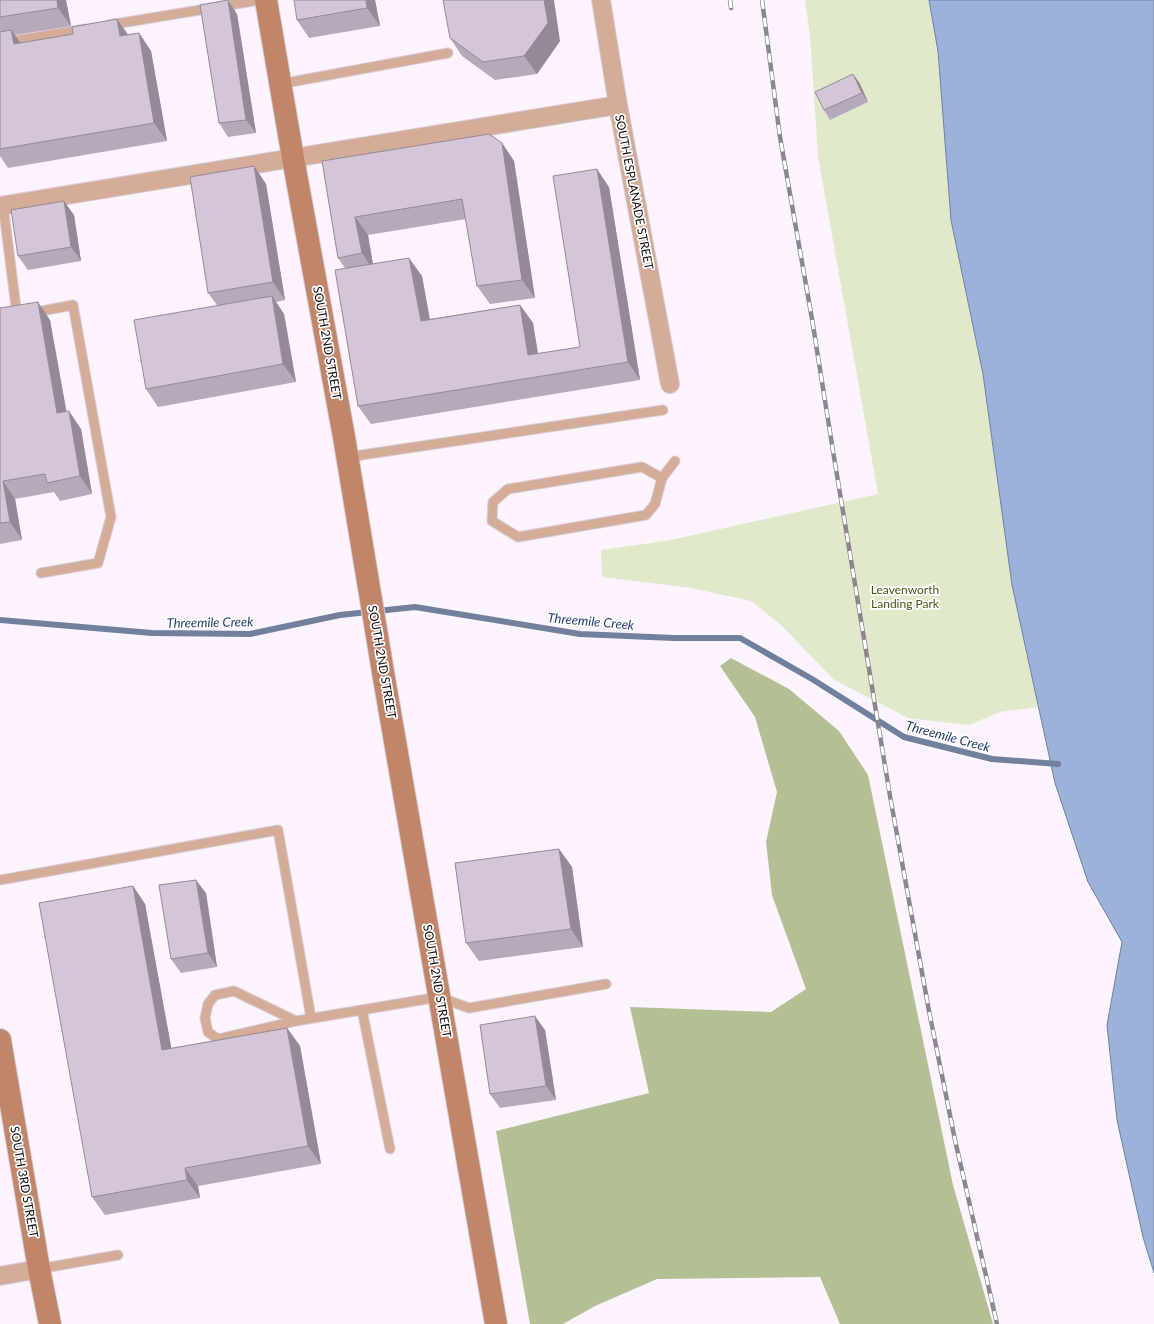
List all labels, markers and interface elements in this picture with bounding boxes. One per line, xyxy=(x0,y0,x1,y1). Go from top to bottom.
street label: SOUTH ESPLANADE STREET xyxy=(612,113,657,271)
street label: SOUTH 2ND STREET xyxy=(310,285,345,401)
park label: Leavenworth Landing Park xyxy=(871,582,940,611)
street label: SOUTH 2ND STREET xyxy=(365,604,400,720)
water label: Threemile Creek xyxy=(547,609,636,633)
water label: Threemile Creek xyxy=(166,613,254,631)
water label: Threemile Creek xyxy=(904,717,993,755)
street label: SOUTH 2ND STREET xyxy=(420,923,455,1039)
street label: SOUTH 3RD STREET xyxy=(7,1125,42,1239)

